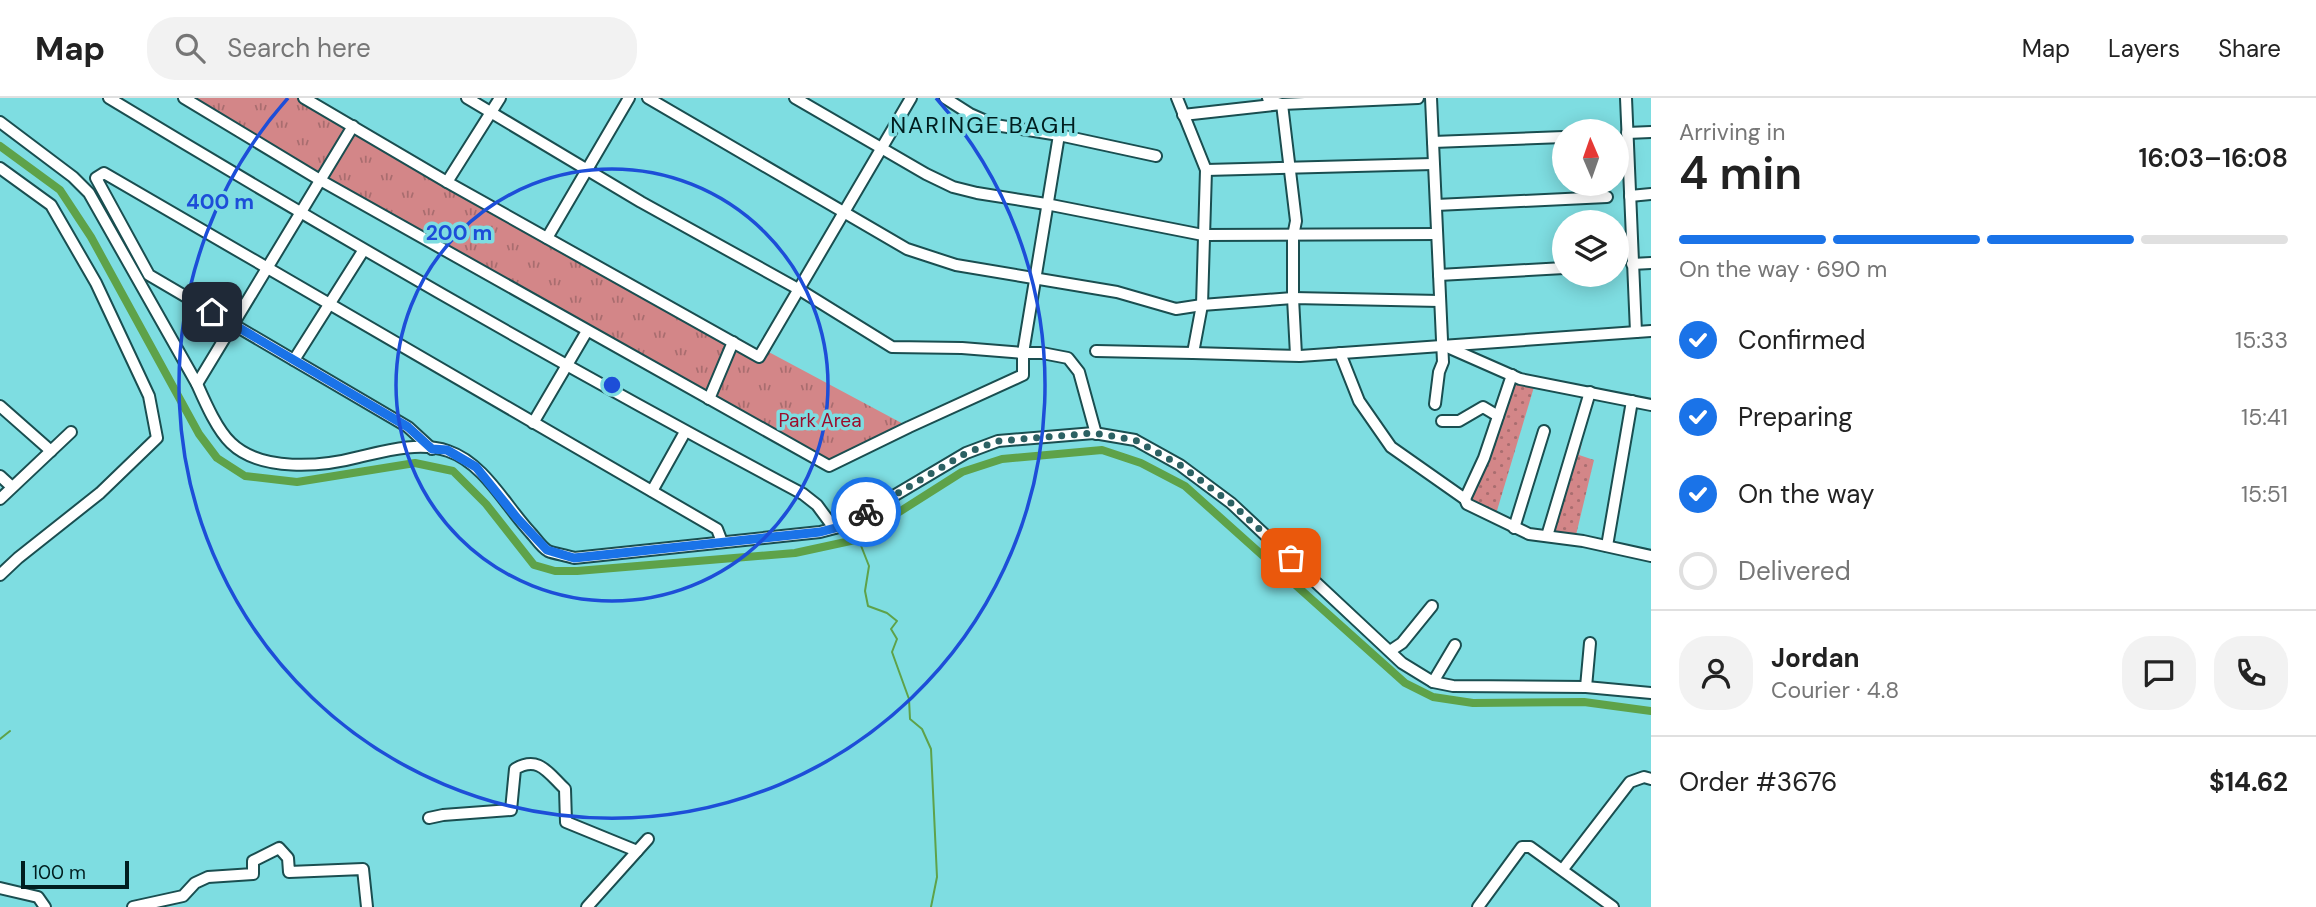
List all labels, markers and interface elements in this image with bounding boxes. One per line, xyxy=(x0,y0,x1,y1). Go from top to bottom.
search box xyxy=(147,17,637,80)
text: Map xyxy=(35,27,105,70)
icon: search xyxy=(171,29,209,67)
text: Search here xyxy=(227,31,371,65)
text: Map xyxy=(2022,33,2070,64)
text: Layers xyxy=(2108,33,2180,64)
text: Share xyxy=(2218,33,2281,64)
district label: NARINGE BAGH xyxy=(890,110,1078,140)
text: Arriving in xyxy=(1679,117,1785,147)
north arrow xyxy=(1552,119,1629,196)
map controls xyxy=(1552,119,1629,287)
text: 16:03–16:08 xyxy=(2139,141,2288,175)
text: 4 min xyxy=(1679,143,1802,203)
text: 400 m xyxy=(186,188,254,216)
button: layers xyxy=(1552,210,1629,287)
text: 200 m xyxy=(426,219,492,247)
text: On the way · 690 m xyxy=(1679,254,1887,284)
pin xyxy=(182,282,242,342)
icon: home xyxy=(193,293,231,331)
icon: check xyxy=(1679,321,1717,359)
text: Confirmed xyxy=(1738,323,1865,357)
text: 15:33 xyxy=(2235,325,2288,355)
centre of rings xyxy=(600,373,624,397)
icon: check xyxy=(1679,398,1717,436)
text: Preparing xyxy=(1738,400,1853,434)
text: 15:41 xyxy=(2241,402,2288,432)
park label: Park Area xyxy=(779,408,862,433)
icon: check xyxy=(1679,475,1717,513)
courier xyxy=(831,477,901,547)
text: On the way xyxy=(1738,477,1874,511)
text: 15:51 xyxy=(2241,479,2288,509)
icon: bike xyxy=(847,493,885,531)
pin xyxy=(1261,528,1321,588)
icon: bag xyxy=(1272,539,1310,577)
text: Delivered xyxy=(1738,554,1851,588)
button: person xyxy=(1679,636,1753,710)
button: chat xyxy=(2122,636,2196,710)
button: phone xyxy=(2214,636,2288,710)
text: Jordan xyxy=(1771,641,1860,675)
text: Courier · 4.8 xyxy=(1771,675,1899,705)
text: Order #3676 xyxy=(1679,765,1837,799)
text: $14.62 xyxy=(2209,765,2288,799)
scale bar xyxy=(21,858,130,890)
text: 100 m xyxy=(32,860,86,885)

